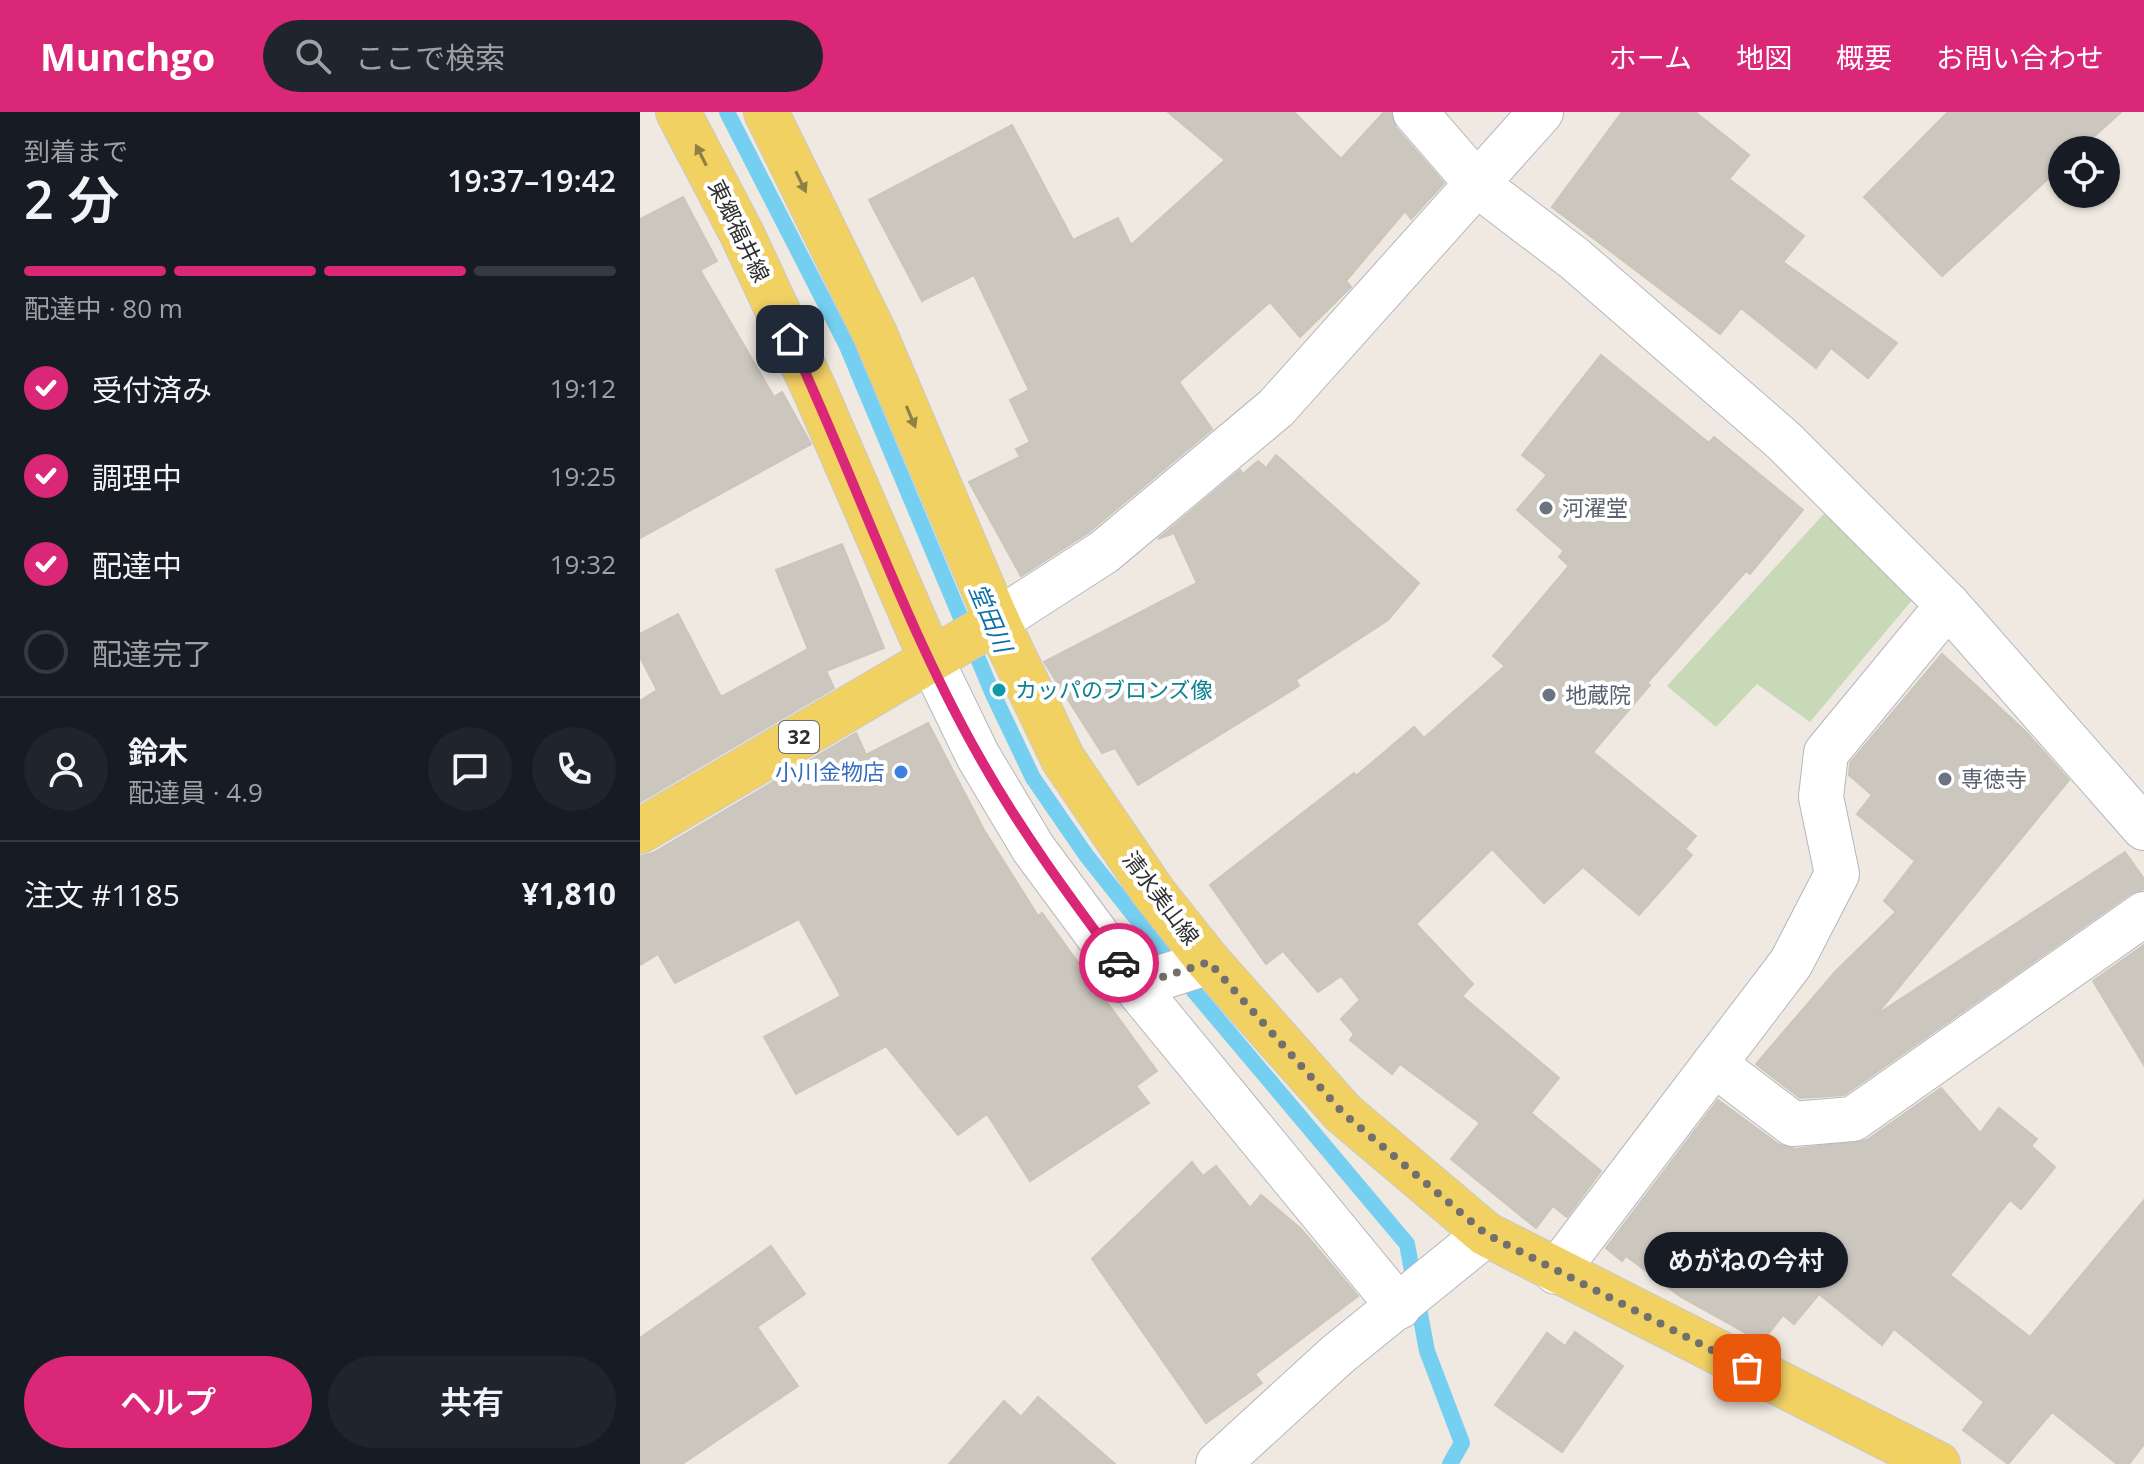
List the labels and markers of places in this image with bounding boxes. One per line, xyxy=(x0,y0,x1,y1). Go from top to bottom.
pin xyxy=(756,305,824,373)
place label: 河濯堂 xyxy=(1562,492,1628,522)
marker: 河濯堂 xyxy=(1537,499,1555,517)
place label: カッパのブロンズ像 xyxy=(1015,674,1213,704)
place label: 地蔵院 xyxy=(1565,679,1631,709)
marker: カッパのブロンズ像 xyxy=(990,681,1008,699)
marker: 地蔵院 xyxy=(1540,686,1558,704)
place label: 小川金物店 xyxy=(775,756,885,786)
marker: 小川金物店 xyxy=(892,763,910,781)
place label: 専徳寺 xyxy=(1961,763,2027,793)
marker: 専徳寺 xyxy=(1936,770,1954,788)
callout: めがねの今村 xyxy=(1645,1232,1849,1288)
pin xyxy=(1713,1334,1781,1402)

